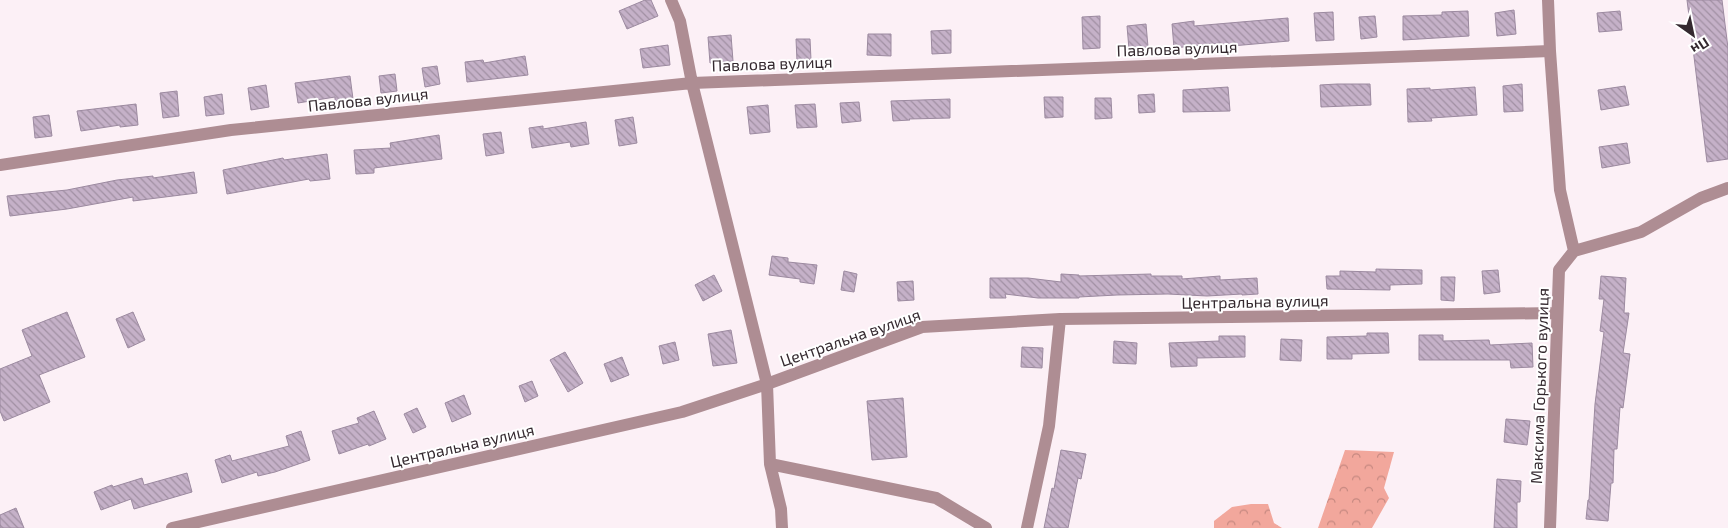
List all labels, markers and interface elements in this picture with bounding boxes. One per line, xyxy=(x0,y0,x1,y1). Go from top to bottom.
north arrow xyxy=(1668,10,1718,60)
text: Пн xyxy=(1688,34,1713,58)
street label: Павлова вулиця xyxy=(1116,36,1238,61)
street label: Павлова вулиця xyxy=(711,51,833,76)
street label: Павлова вулиця xyxy=(307,83,429,116)
street label: Максима Горького вулиця xyxy=(1526,288,1553,485)
street label: Центральна вулиця xyxy=(1181,290,1329,313)
street label: Центральна вулиця xyxy=(777,304,923,371)
street label: Центральна вулиця xyxy=(388,419,536,472)

